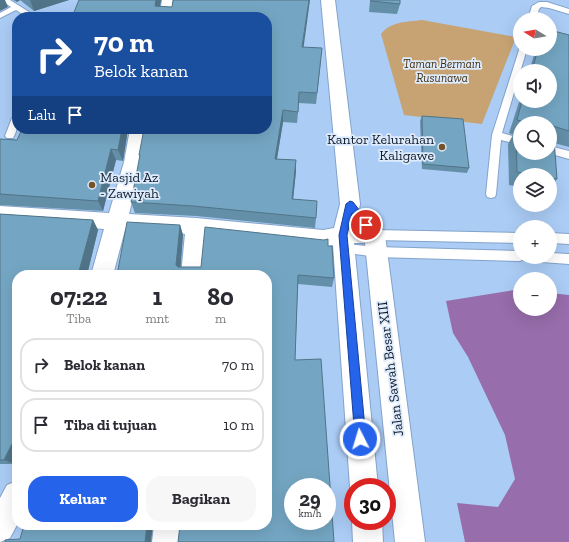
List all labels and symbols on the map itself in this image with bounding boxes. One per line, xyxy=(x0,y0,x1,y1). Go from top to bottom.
north arrow xyxy=(513,12,557,56)
park label: Taman Bermain Rusunawa xyxy=(403,57,481,85)
place label: Kantor Kelurahan Kaligawe xyxy=(327,131,434,164)
marker: Kantor Kelurahan Kaligawe xyxy=(437,142,447,152)
place label: Masjid Az - Zawiyah xyxy=(100,169,159,202)
marker: Masjid Az - Zawiyah xyxy=(87,180,97,190)
pin xyxy=(349,208,383,242)
street label: Jalan Sawah Besar XIII xyxy=(374,301,407,437)
position arrow xyxy=(339,418,381,460)
speed limit sign: 30 xyxy=(344,478,396,530)

